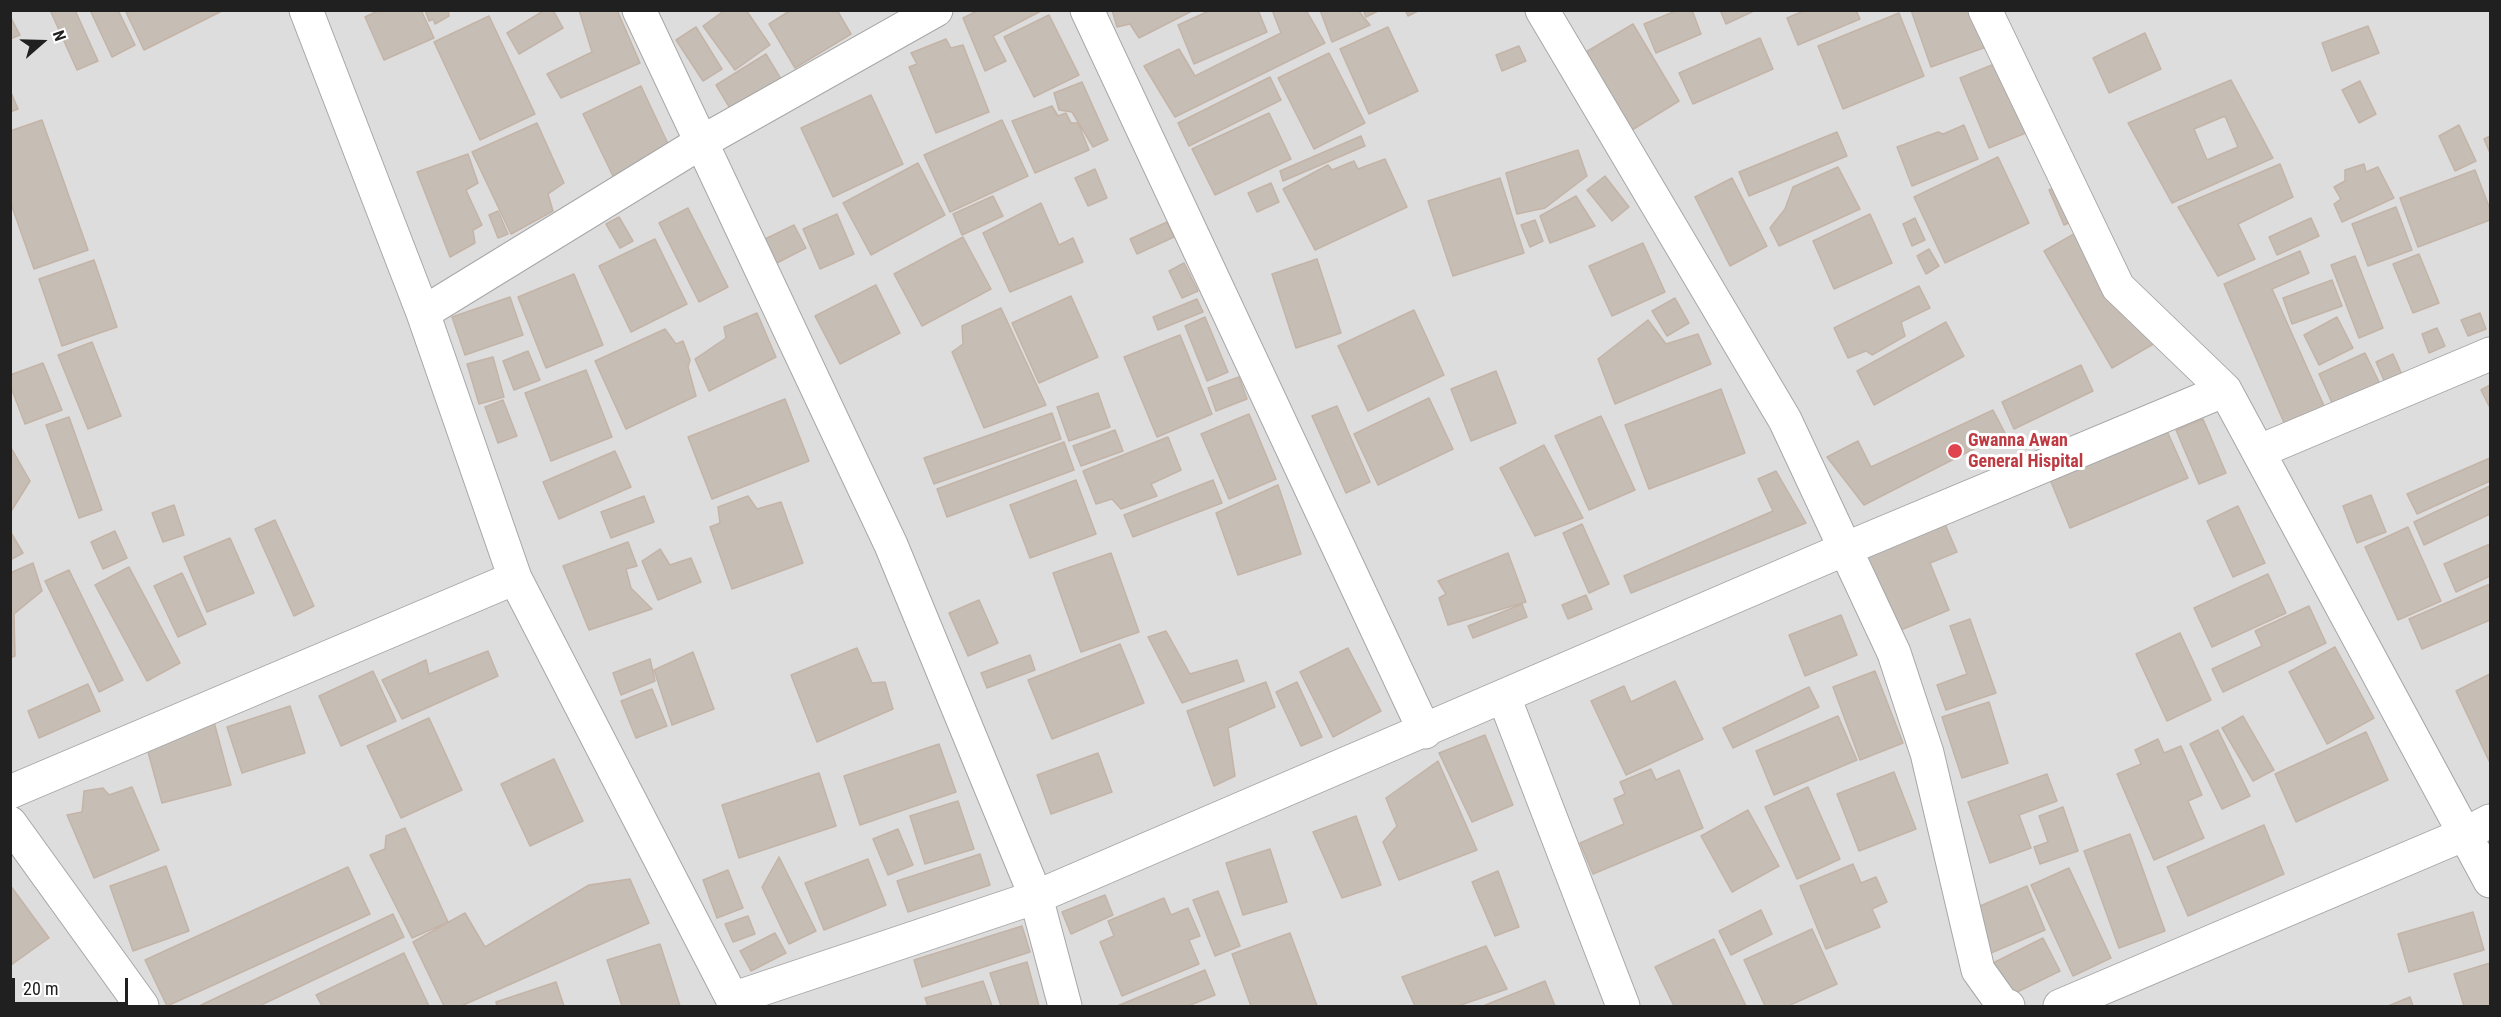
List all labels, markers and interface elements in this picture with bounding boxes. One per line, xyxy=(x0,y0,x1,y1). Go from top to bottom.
north arrow xyxy=(12,12,72,72)
text: N xyxy=(49,28,70,44)
place label: Gwanna Awan General Hispital xyxy=(1968,430,2083,472)
marker: Gwanna Awan General Hispital xyxy=(1946,442,1964,460)
scale bar xyxy=(15,966,130,1004)
text: 20 m xyxy=(23,978,58,999)

